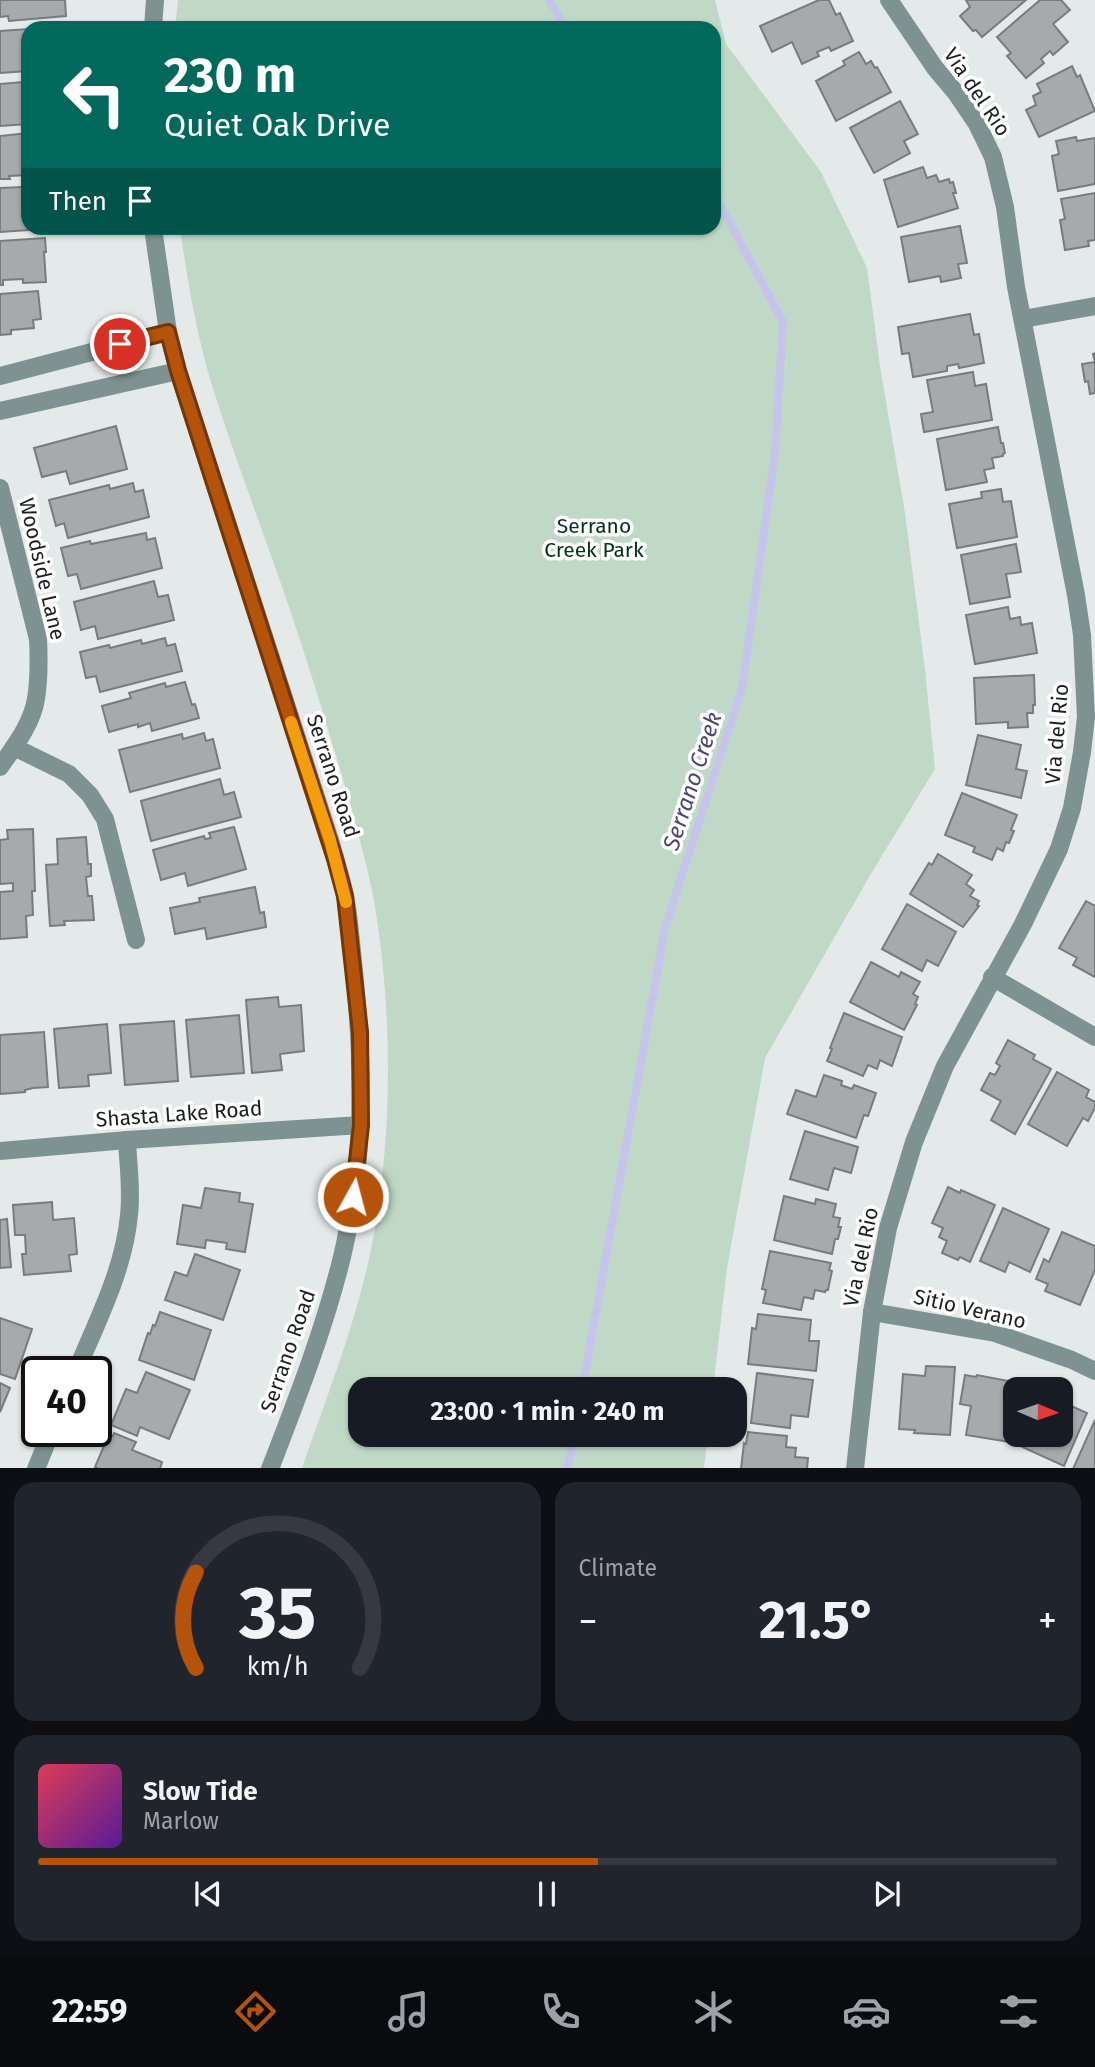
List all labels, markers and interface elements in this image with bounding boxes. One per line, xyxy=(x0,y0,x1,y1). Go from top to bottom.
street label: Via del Rio xyxy=(938,43,1016,141)
text: 230 m xyxy=(164,46,296,105)
icon: left xyxy=(49,49,140,140)
text: Quiet Oak Drive xyxy=(164,106,390,144)
icon: arrive xyxy=(121,182,159,220)
text: Then xyxy=(49,186,107,217)
pin xyxy=(90,314,150,374)
icon: arrive xyxy=(101,325,139,363)
street label: Woodside Lane xyxy=(13,495,71,643)
park label: Serrano Creek Park xyxy=(544,513,644,563)
street label: Via del Rio xyxy=(1040,682,1074,786)
water label: Serrano Creek xyxy=(656,708,727,855)
street label: Serrano Road xyxy=(301,711,365,841)
street label: Shasta Lake Road xyxy=(95,1095,263,1133)
position arrow xyxy=(316,1160,390,1234)
street label: Via del Rio xyxy=(838,1205,884,1309)
street label: Sitio Verano xyxy=(911,1283,1029,1335)
street label: Serrano Road xyxy=(255,1286,321,1416)
speed limit sign: 40 xyxy=(21,1356,112,1447)
north arrow xyxy=(1003,1377,1073,1447)
map controls xyxy=(1003,1377,1073,1447)
text: 23:00 · 1 min · 240 m xyxy=(431,1396,664,1427)
text: Climate xyxy=(579,1554,657,1582)
text: 35 xyxy=(238,1570,316,1657)
text: 21.5° xyxy=(759,1589,876,1652)
text: − xyxy=(579,1598,598,1644)
text: + xyxy=(1038,1598,1057,1644)
text: km/h xyxy=(246,1651,308,1681)
text: Slow Tide xyxy=(143,1776,258,1807)
text: Marlow xyxy=(143,1807,219,1835)
icon: previous xyxy=(189,1875,227,1913)
icon: pause xyxy=(528,1875,566,1913)
icon: next xyxy=(868,1875,906,1913)
icon: directions xyxy=(231,1987,280,2036)
icon: music xyxy=(384,1987,433,2036)
icon: phone xyxy=(536,1987,585,2036)
icon: climate xyxy=(689,1987,738,2036)
icon: car xyxy=(842,1987,891,2036)
icon: filters xyxy=(994,1987,1043,2036)
text: 22:59 xyxy=(52,1992,127,2030)

